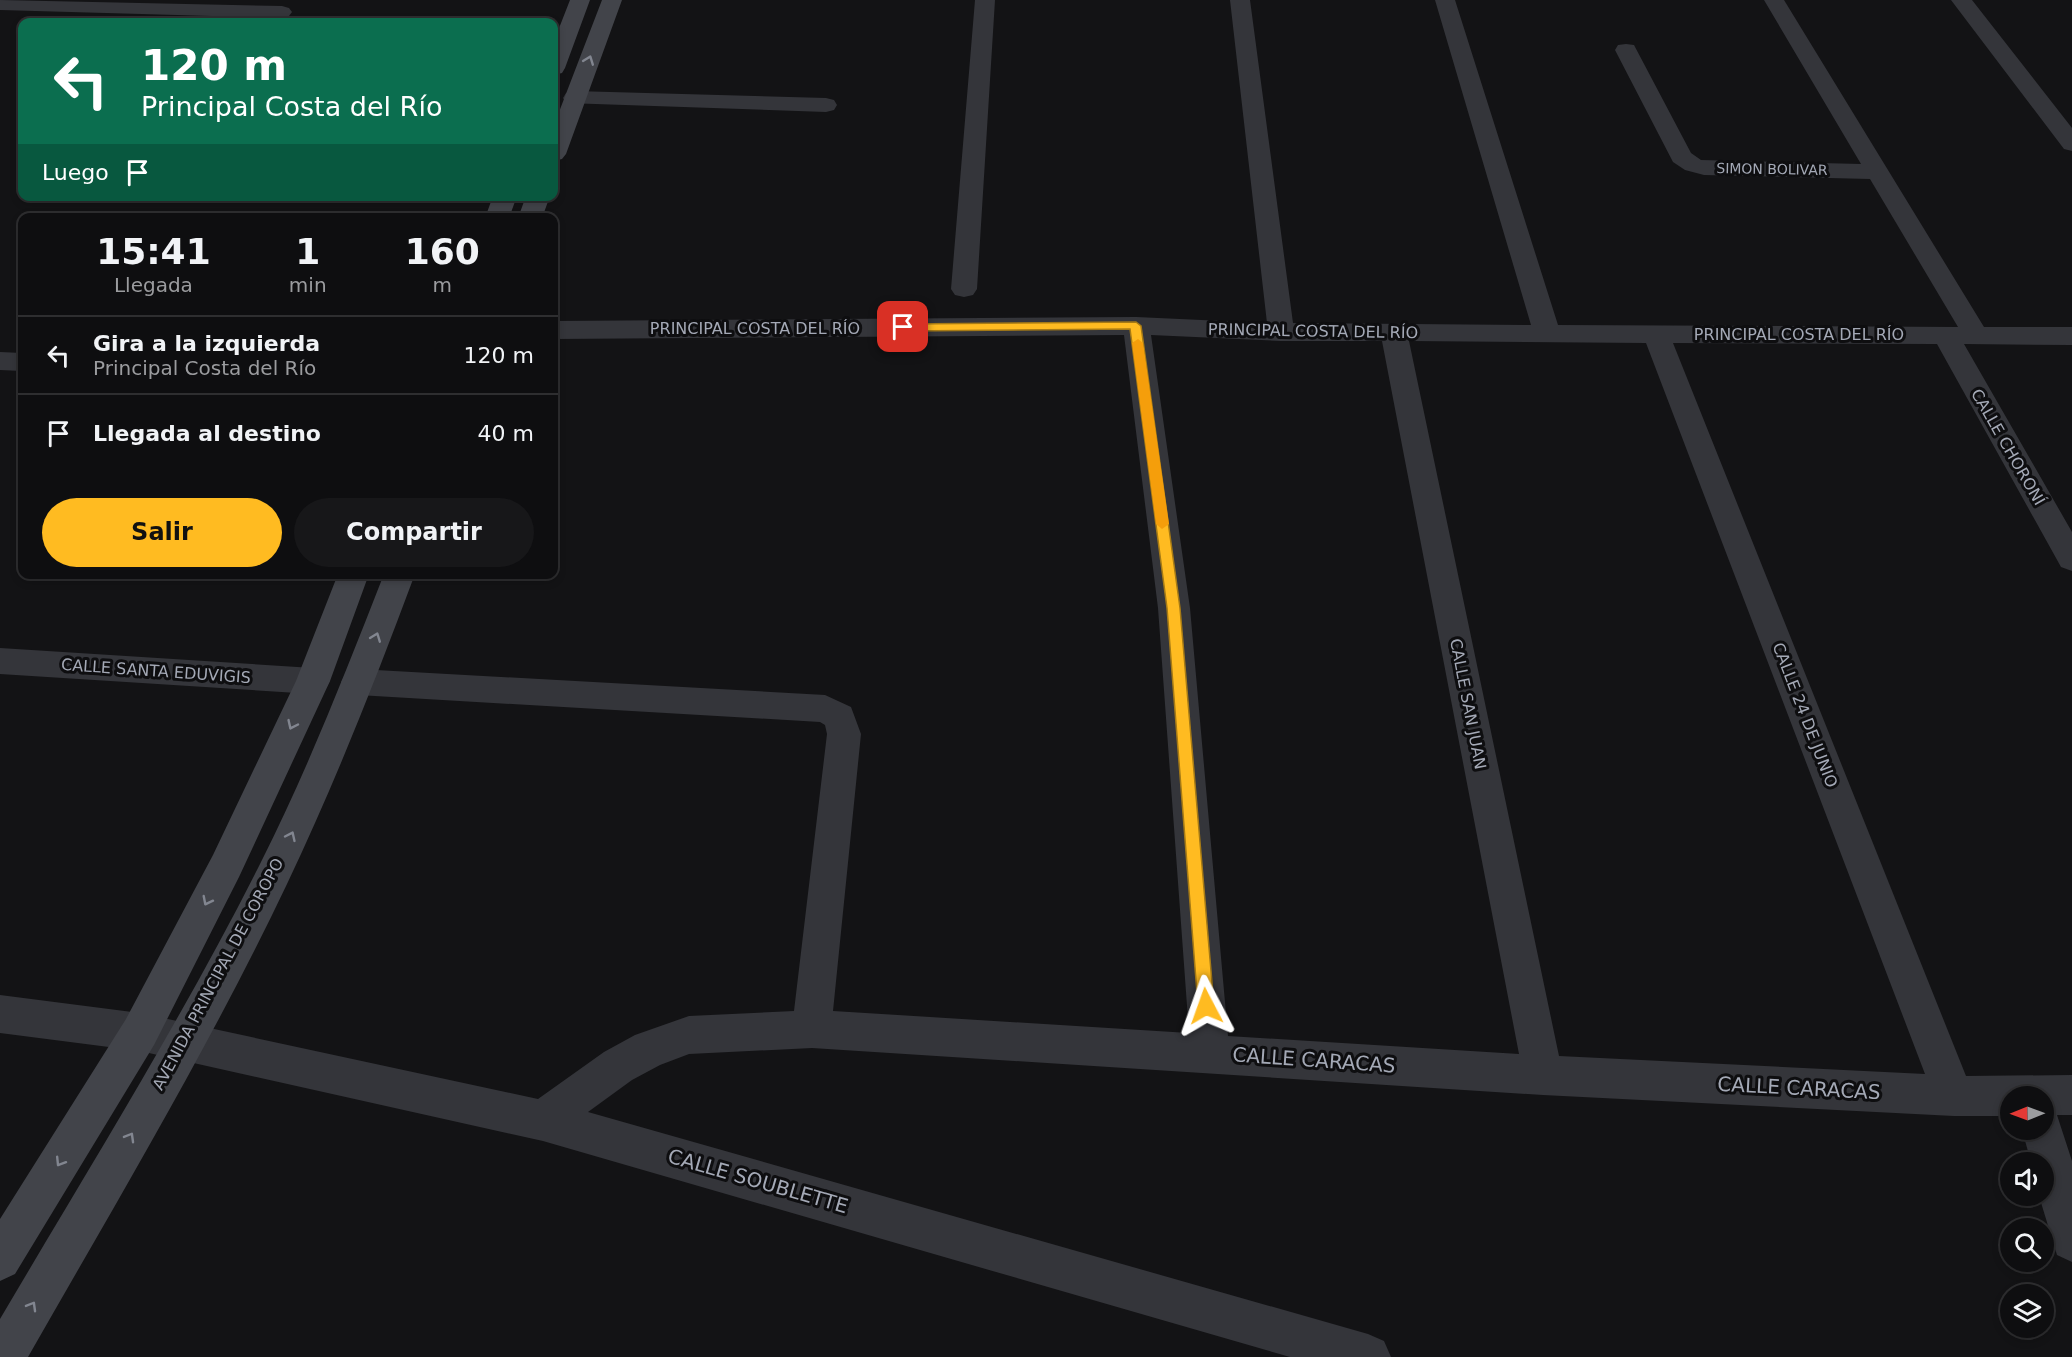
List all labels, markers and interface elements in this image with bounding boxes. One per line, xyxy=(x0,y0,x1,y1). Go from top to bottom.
text: 120 m xyxy=(141,41,287,90)
icon: left xyxy=(42,42,120,120)
one-way arrow xyxy=(581,55,594,66)
text: Principal Costa del Río xyxy=(141,91,442,122)
icon: arrive xyxy=(121,156,154,189)
text: Luego xyxy=(42,160,109,185)
street label: SIMON BOLIVAR xyxy=(1716,160,1828,178)
text: 15:41 xyxy=(96,231,211,272)
text: 1 xyxy=(295,231,320,272)
text: 160 xyxy=(405,231,480,272)
text: Llegada xyxy=(114,273,193,297)
text: min xyxy=(289,273,327,297)
text: m xyxy=(433,273,452,297)
pin xyxy=(877,301,928,352)
icon: arrive xyxy=(886,310,919,343)
street label: PRINCIPAL COSTA DEL RÍO xyxy=(650,319,860,338)
street label: PRINCIPAL COSTA DEL RÍO xyxy=(1208,320,1418,342)
street label: PRINCIPAL COSTA DEL RÍO xyxy=(1694,325,1904,344)
text: Gira a la izquierda xyxy=(93,331,320,356)
icon: left xyxy=(42,339,75,372)
text: 120 m xyxy=(464,343,534,368)
text: Principal Costa del Río xyxy=(93,356,316,380)
street label: CALLE CHORONÍ xyxy=(1967,385,2049,509)
icon: arrive xyxy=(42,417,75,450)
text: Llegada al destino xyxy=(93,421,321,446)
text: 40 m xyxy=(478,421,534,446)
button: Salir xyxy=(42,498,282,567)
button: Compartir xyxy=(294,498,534,567)
one-way arrow xyxy=(368,632,381,643)
street label: CALLE SAN JUAN xyxy=(1446,637,1490,771)
street label: CALLE 24 DE JUNIO xyxy=(1769,640,1841,790)
street label: CALLE SANTA EDUVIGIS xyxy=(60,655,252,687)
one-way arrow xyxy=(287,719,299,730)
one-way arrow xyxy=(283,831,295,842)
street label: AVENIDA PRINCIPAL DE COROPO xyxy=(149,855,287,1093)
one-way arrow xyxy=(203,895,215,906)
position arrow xyxy=(1174,974,1238,1038)
street label: CALLE CARACAS xyxy=(1232,1042,1396,1078)
street label: CALLE CARACAS xyxy=(1717,1072,1881,1104)
north arrow xyxy=(2000,1086,2054,1140)
map controls xyxy=(2000,1086,2054,1338)
one-way arrow xyxy=(123,1133,134,1144)
street label: CALLE SOUBLETTE xyxy=(665,1144,851,1218)
button: sound xyxy=(2000,1152,2054,1206)
one-way arrow xyxy=(55,1156,67,1166)
button: search xyxy=(2000,1218,2054,1272)
button: layers xyxy=(2000,1284,2054,1338)
one-way arrow xyxy=(25,1302,37,1312)

